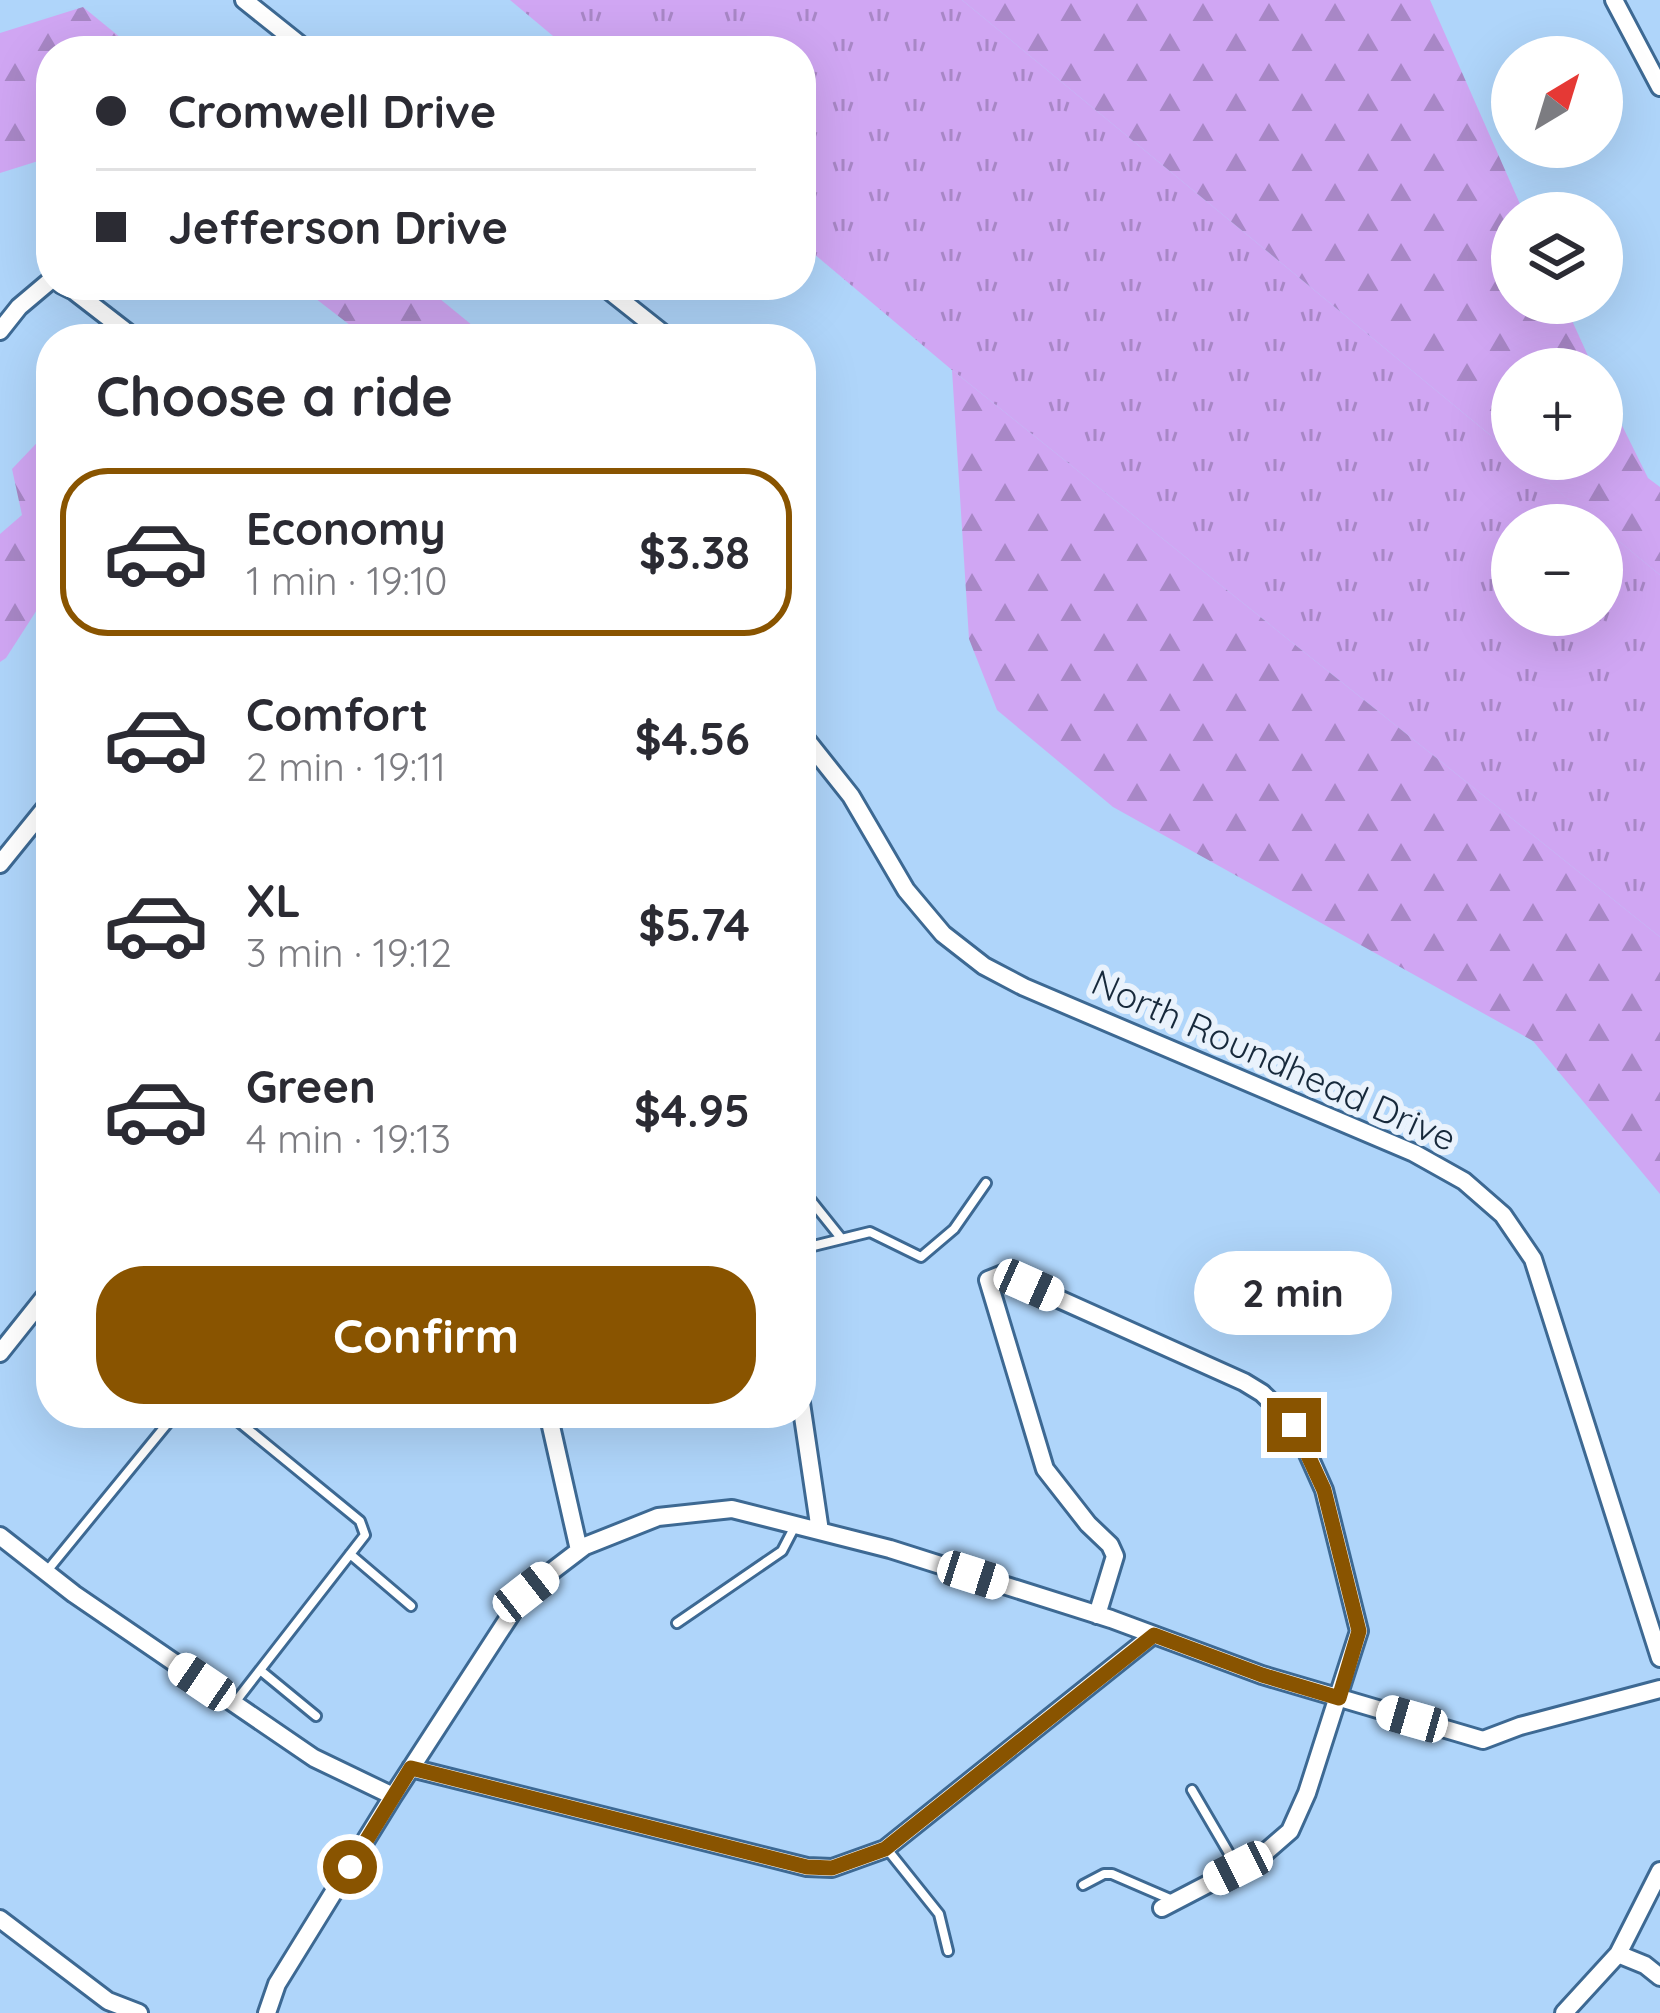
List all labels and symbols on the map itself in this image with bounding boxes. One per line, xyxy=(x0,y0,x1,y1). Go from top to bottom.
north arrow xyxy=(1491,36,1623,168)
street label: North Roundhead Drive xyxy=(1085,959,1463,1160)
callout: 2 min xyxy=(1195,1251,1393,1335)
car xyxy=(989,1254,1069,1316)
route end xyxy=(1267,1398,1321,1452)
car xyxy=(933,1547,1013,1603)
car xyxy=(487,1556,565,1628)
car xyxy=(162,1647,242,1717)
car xyxy=(1372,1692,1452,1746)
car xyxy=(1198,1836,1278,1900)
route start xyxy=(323,1840,377,1894)

